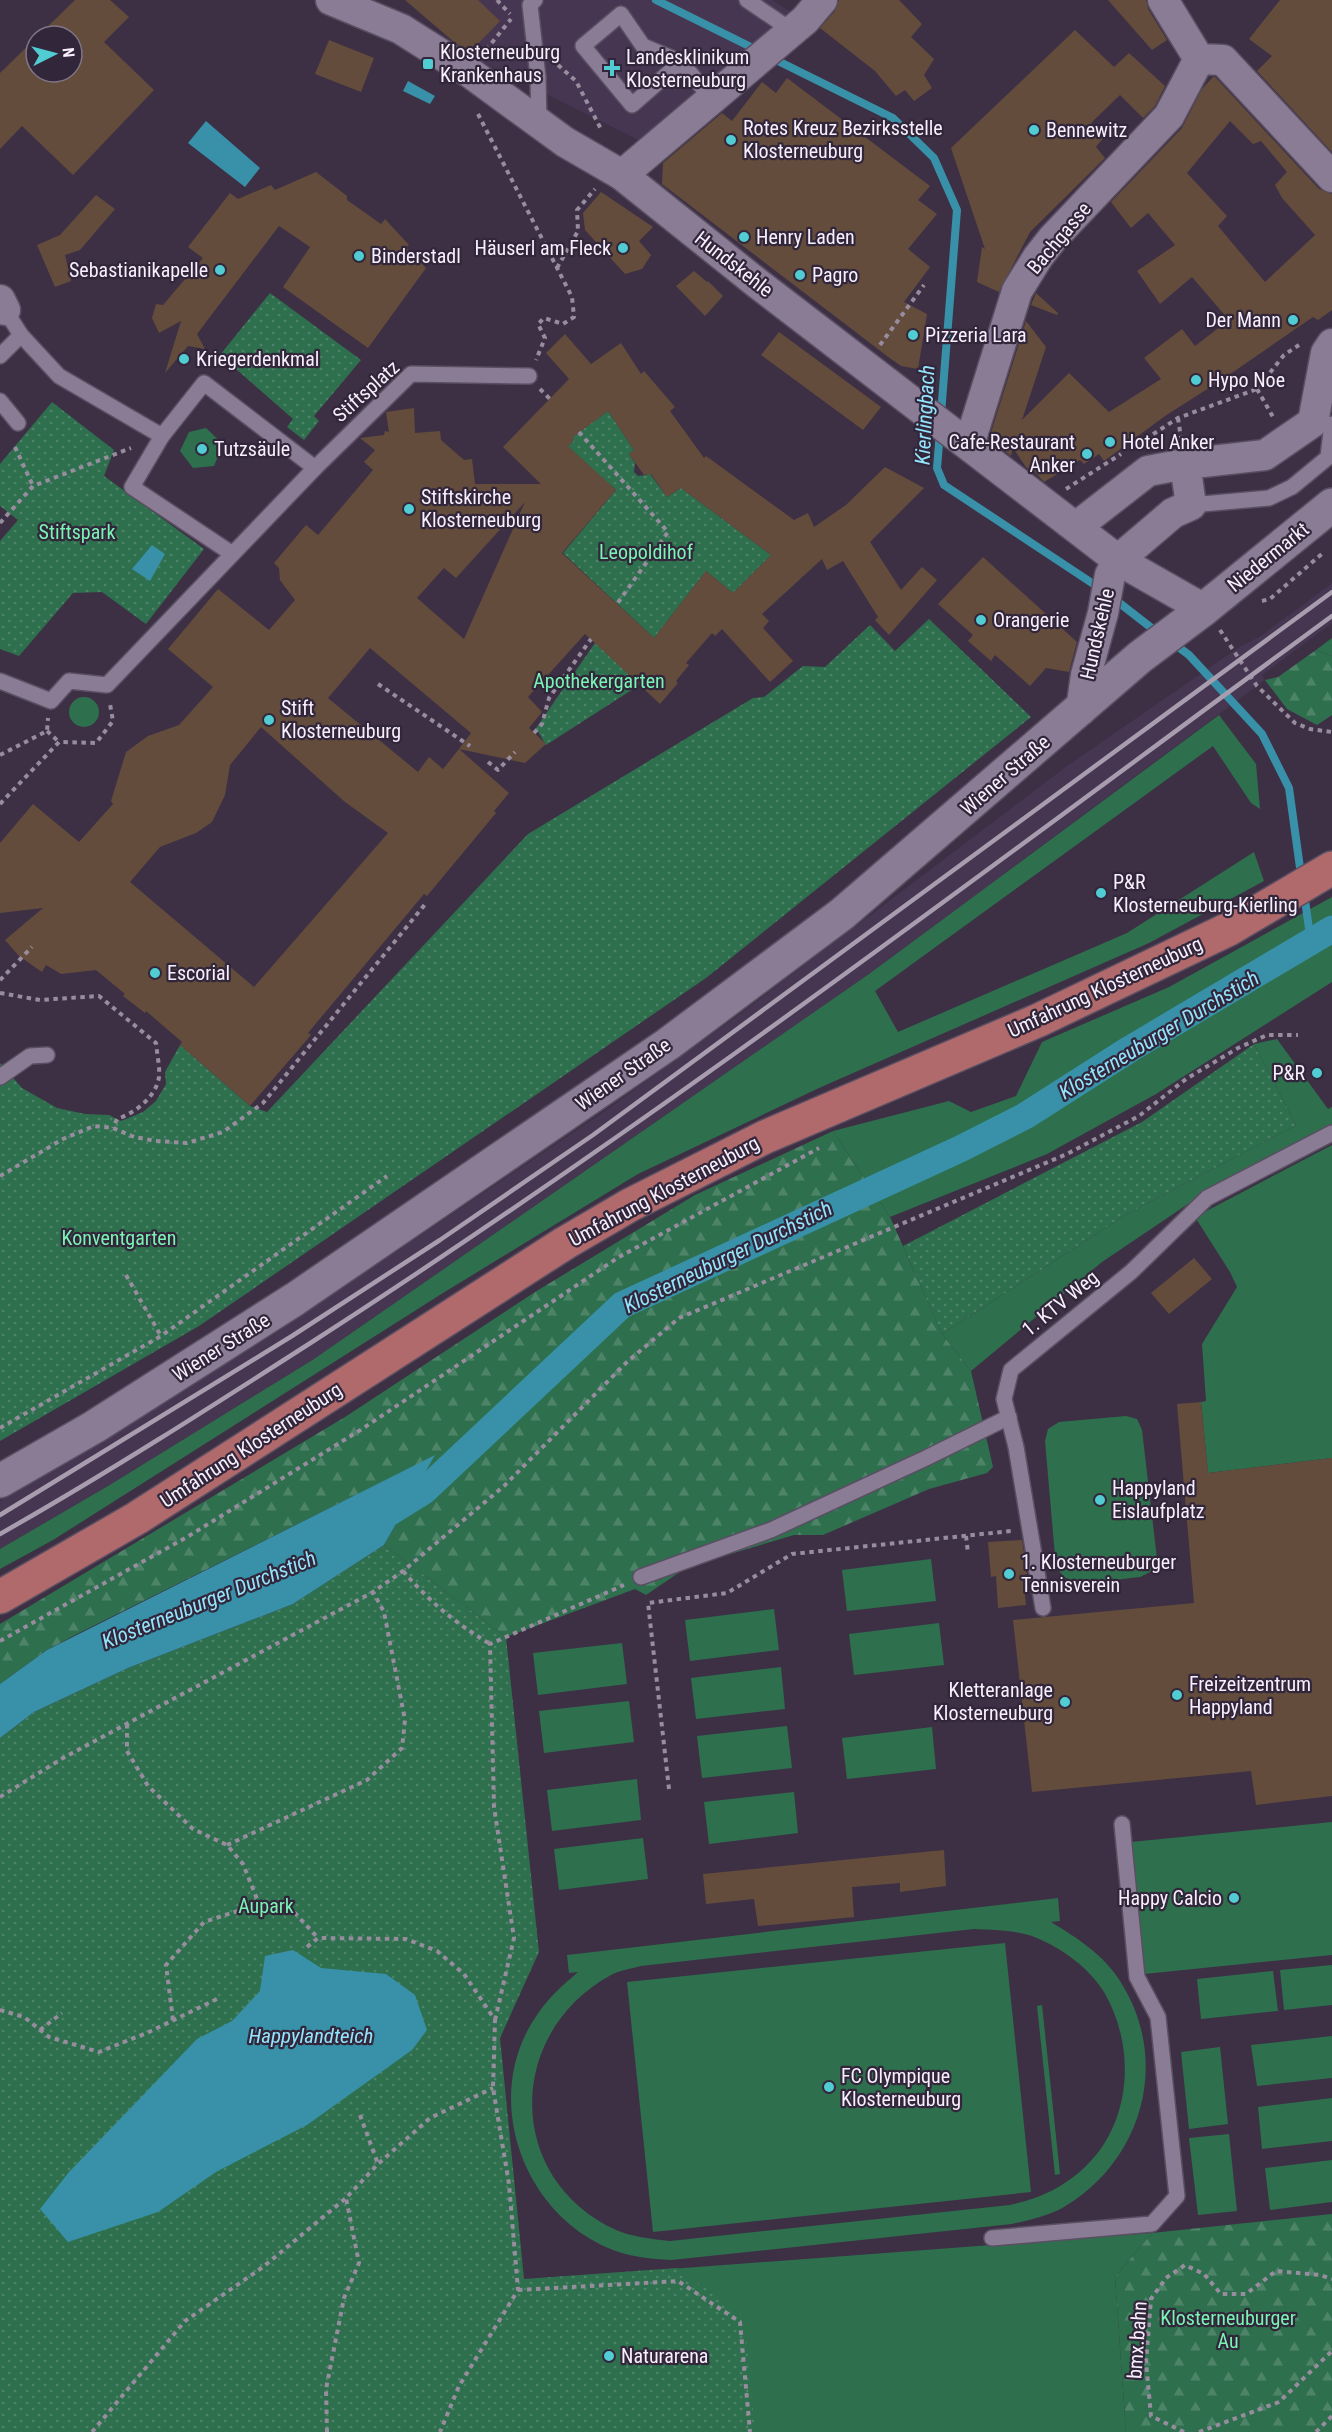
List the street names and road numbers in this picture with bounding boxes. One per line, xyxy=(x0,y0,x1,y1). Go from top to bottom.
street label: Bachgasse xyxy=(1022,197,1096,279)
street label: Hundskehle xyxy=(690,226,778,302)
street label: Stiftsplatz xyxy=(328,355,404,427)
street label: Niedermarkt xyxy=(1223,517,1313,597)
street label: Hundskehle xyxy=(1075,586,1119,682)
street label: Wiener Straße xyxy=(955,730,1055,820)
street label: Umfahrung Klosterneuburg xyxy=(1004,931,1206,1043)
street label: Wiener Straße xyxy=(571,1033,675,1115)
street label: Umfahrung Klosterneuburg xyxy=(565,1131,763,1251)
street label: 1. KTV Weg xyxy=(1017,1265,1103,1341)
street label: Wiener Straße xyxy=(168,1308,274,1386)
street label: Umfahrung Klosterneuburg xyxy=(156,1377,346,1513)
street label: bmx.bahn xyxy=(1122,2300,1152,2380)

